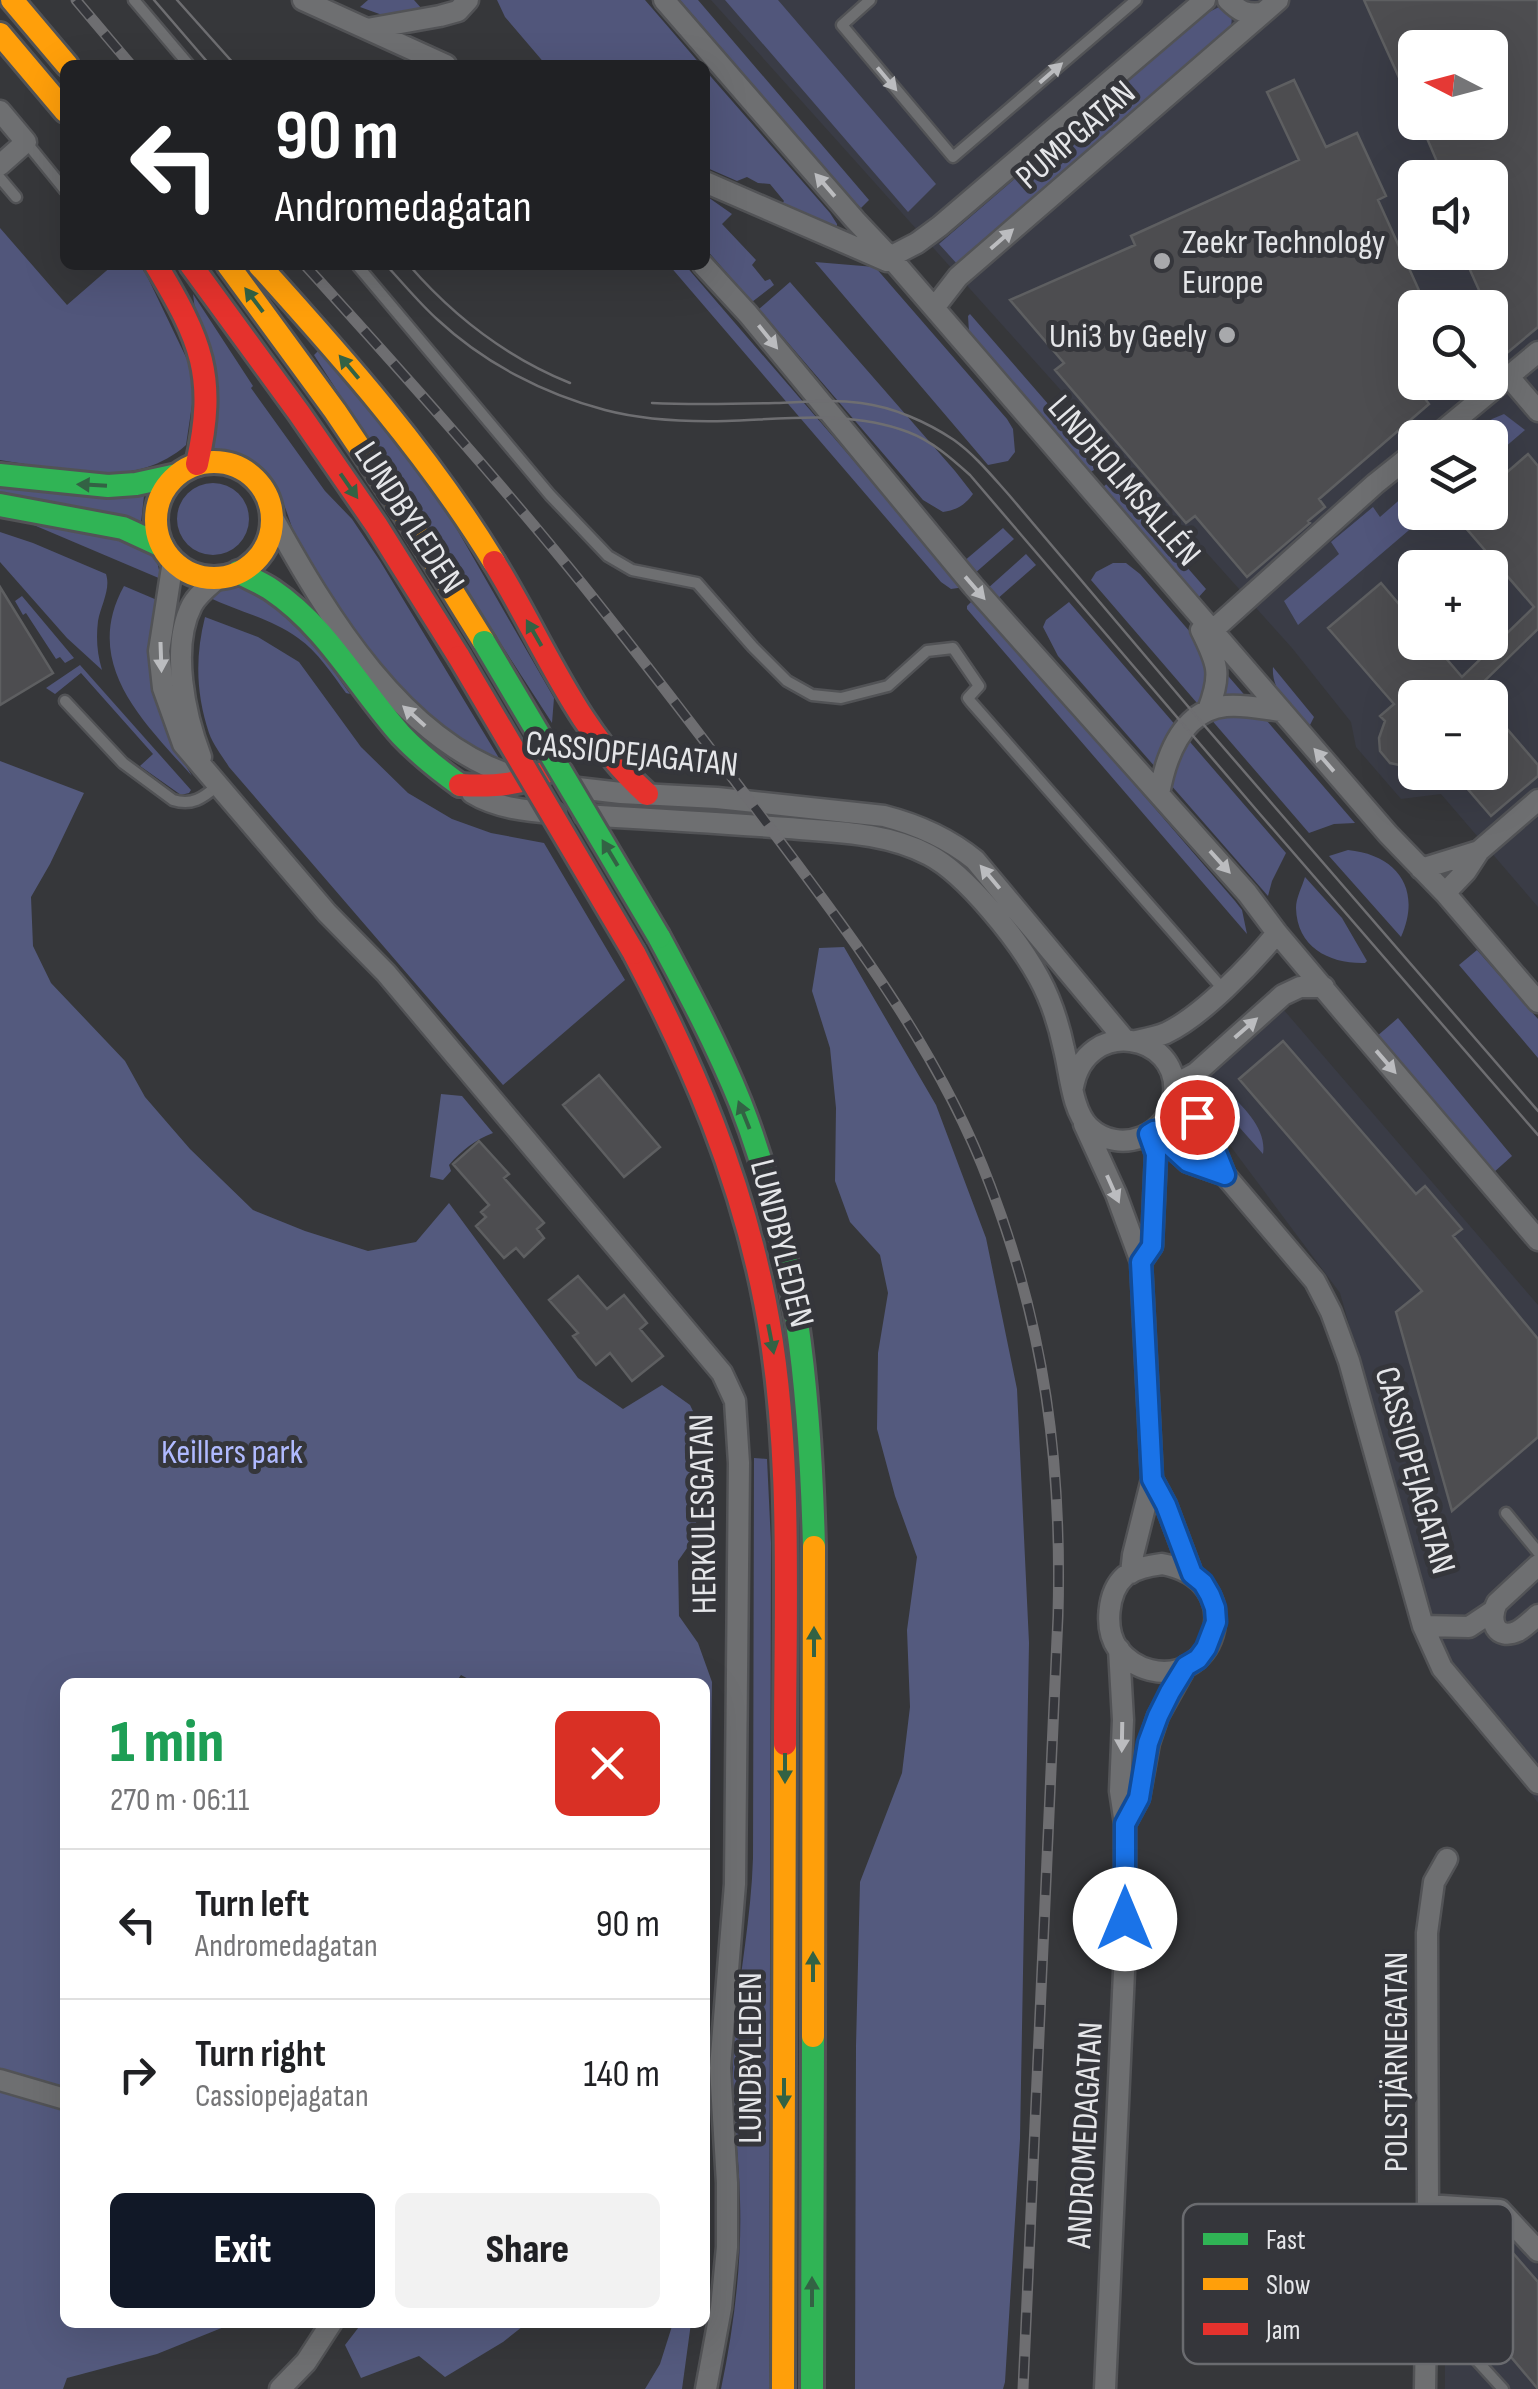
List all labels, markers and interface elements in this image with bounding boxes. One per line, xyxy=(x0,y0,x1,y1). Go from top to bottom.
north arrow xyxy=(1398,30,1508,140)
map controls xyxy=(1398,30,1508,790)
one-way arrow xyxy=(1038,63,1063,85)
one-way arrow xyxy=(876,66,898,91)
street label: PUMPGATAN xyxy=(1007,72,1145,199)
text: 90 m xyxy=(275,95,399,179)
icon: left xyxy=(110,100,240,230)
button: sound xyxy=(1398,160,1508,270)
one-way arrow xyxy=(814,173,836,198)
text: Andromedagatan xyxy=(275,180,532,235)
place label: Zeekr Technology Europe xyxy=(1182,221,1385,304)
one-way arrow xyxy=(989,229,1014,251)
marker: Zeekr Technology Europe xyxy=(1151,250,1173,272)
one-way arrow xyxy=(244,287,264,313)
button: search xyxy=(1398,290,1508,400)
place label: Uni3 by Geely xyxy=(1049,315,1207,358)
marker: Uni3 by Geely xyxy=(1216,324,1238,346)
one-way arrow xyxy=(757,325,778,350)
one-way arrow xyxy=(339,355,360,380)
street label: LINDHOLMSALLÉN xyxy=(1038,387,1210,575)
button: layers xyxy=(1398,420,1508,530)
street label: LUNDBYLEDEN xyxy=(344,434,473,601)
one-way arrow xyxy=(339,473,358,500)
one-way arrow xyxy=(75,477,107,493)
button: + xyxy=(1398,550,1508,660)
one-way arrow xyxy=(964,575,986,600)
one-way arrow xyxy=(526,619,543,648)
one-way arrow xyxy=(153,642,169,673)
button: − xyxy=(1398,680,1508,790)
one-way arrow xyxy=(403,705,427,728)
street label: CASSIOPEJAGATAN xyxy=(523,722,740,787)
one-way arrow xyxy=(1314,748,1336,773)
one-way arrow xyxy=(602,839,619,867)
one-way arrow xyxy=(1208,849,1230,874)
one-way arrow xyxy=(979,865,1001,890)
one-way arrow xyxy=(1233,1017,1258,1039)
one-way arrow xyxy=(1375,1049,1397,1074)
pin xyxy=(1155,1075,1240,1160)
icon: arrive xyxy=(1170,1090,1225,1145)
one-way arrow xyxy=(735,1099,751,1129)
street label: LUNDBYLEDEN xyxy=(740,1155,823,1332)
one-way arrow xyxy=(1105,1175,1122,1204)
one-way arrow xyxy=(763,1324,779,1355)
street label: CASSIOPEJAGATAN xyxy=(1364,1362,1465,1579)
street label: HERKULESGATAN xyxy=(680,1413,727,1615)
park label: Keillers park xyxy=(161,1431,304,1474)
one-way arrow xyxy=(806,1625,822,1657)
text: 1 min xyxy=(110,1707,224,1779)
button: close xyxy=(555,1711,660,1816)
one-way arrow xyxy=(1114,1722,1130,1754)
one-way arrow xyxy=(777,1753,793,1785)
text: 270 m · 06:11 xyxy=(110,1781,249,1820)
position arrow xyxy=(1073,1867,1177,1971)
text: Turn left xyxy=(195,1882,309,1927)
icon: left xyxy=(110,1897,165,1952)
text: 90 m xyxy=(596,1902,660,1947)
text: Andromedagatan xyxy=(195,1927,378,1966)
one-way arrow xyxy=(805,1950,821,1982)
street label: POLSTJÄRNEGATAN xyxy=(1375,1952,1418,2172)
street label: LUNDBYLEDEN xyxy=(729,1972,772,2144)
street label: ANDROMEDAGATAN xyxy=(1058,2021,1113,2250)
text: Turn right xyxy=(195,2032,326,2077)
icon: right xyxy=(110,2047,165,2102)
text: 140 m xyxy=(583,2052,660,2097)
text: Cassiopejagatan xyxy=(195,2077,369,2116)
one-way arrow xyxy=(776,2078,792,2110)
button: Exit xyxy=(110,2193,375,2308)
button: Share xyxy=(395,2193,660,2308)
legend xyxy=(1183,2204,1513,2364)
text: Fast xyxy=(1266,2224,1305,2257)
text: Slow xyxy=(1266,2269,1311,2302)
one-way arrow xyxy=(804,2275,820,2307)
text: Jam xyxy=(1265,2314,1301,2347)

